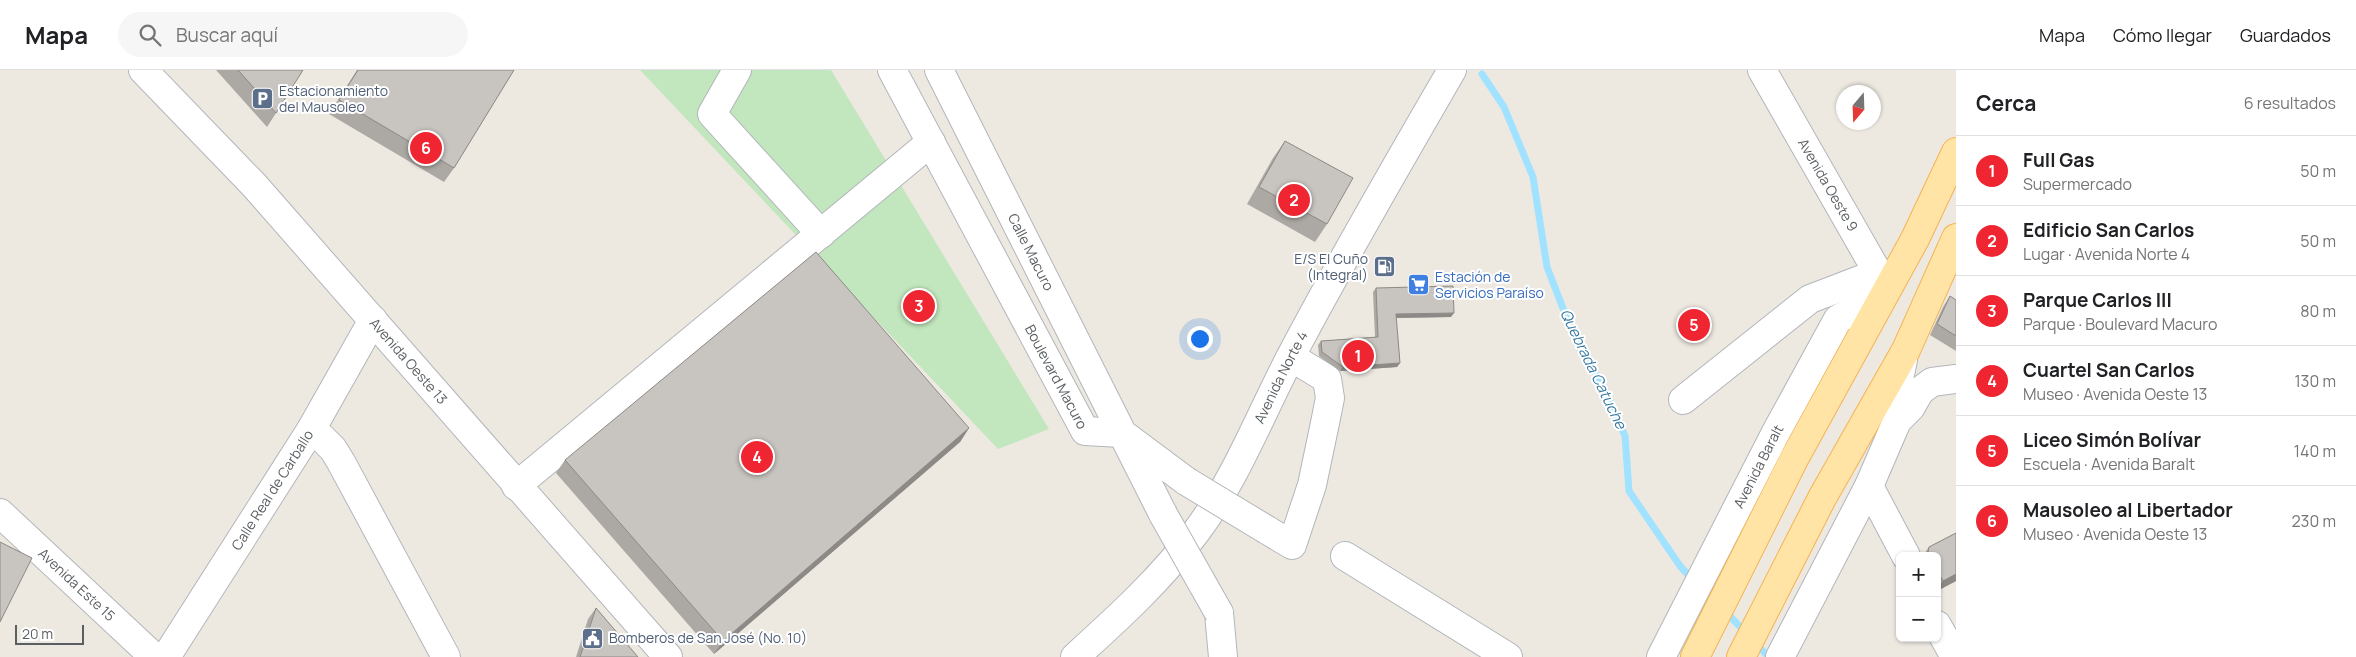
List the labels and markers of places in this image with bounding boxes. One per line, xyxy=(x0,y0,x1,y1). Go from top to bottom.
place label: Estacionamiento del Mausoleo xyxy=(279,81,388,116)
parking icon: Estacionamiento del Mausoleo xyxy=(251,87,275,111)
pin: 6 xyxy=(410,129,442,167)
pin: 2 xyxy=(1278,181,1310,219)
place label: E/S El Cuño (Integral) xyxy=(1294,249,1368,284)
fuel station icon: E/S El Cuño (Integral) xyxy=(1372,255,1396,279)
place label: Estación de Servicios Paraíso xyxy=(1435,267,1544,302)
supermarket icon: Estación de Servicios Paraíso xyxy=(1407,273,1431,297)
pin: 3 xyxy=(903,287,935,325)
pin: 5 xyxy=(1678,306,1710,344)
pin: 1 xyxy=(1342,337,1374,375)
pin: 4 xyxy=(741,438,773,476)
public building icon: Bomberos de San José (No. 10) xyxy=(581,626,605,650)
place label: Bomberos de San José (No. 10) xyxy=(609,628,807,647)

